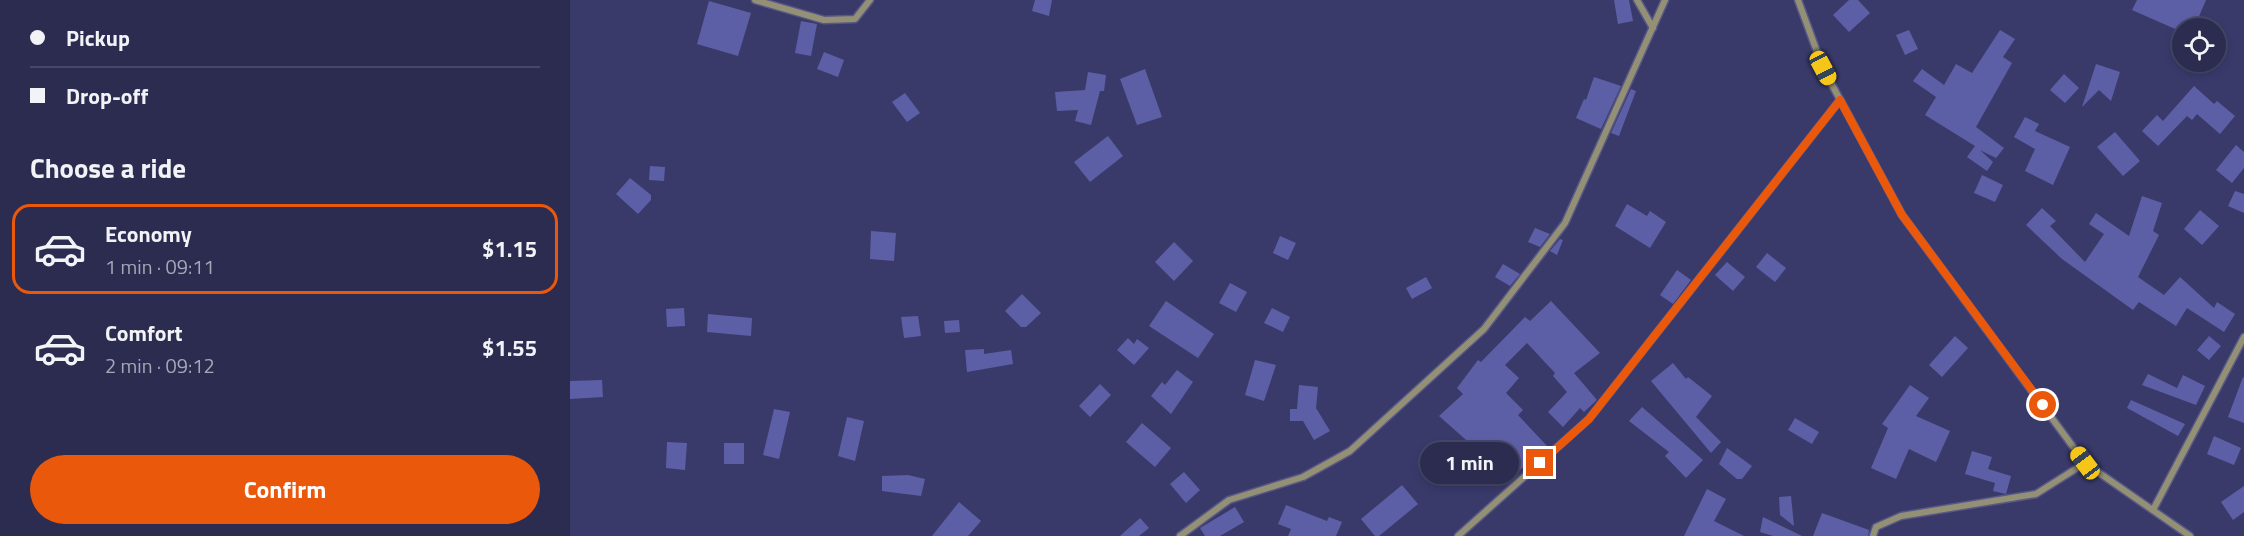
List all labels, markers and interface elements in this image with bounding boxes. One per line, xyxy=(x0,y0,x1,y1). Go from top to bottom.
map controls xyxy=(2172,18,2226,72)
button: locate xyxy=(2172,18,2226,72)
text: Pickup xyxy=(66,21,130,55)
car xyxy=(1807,48,1839,88)
text: Drop-off xyxy=(66,79,148,113)
text: Choose a ride xyxy=(30,147,186,188)
text: Economy xyxy=(105,217,192,251)
icon: car xyxy=(33,222,87,276)
text: $1.15 xyxy=(482,232,537,266)
text: 1 min · 09:11 xyxy=(105,251,215,282)
text: Comfort xyxy=(105,316,183,350)
icon: car xyxy=(33,321,87,375)
text: $1.55 xyxy=(482,331,537,365)
text: 2 min · 09:12 xyxy=(105,350,215,381)
route start xyxy=(2029,391,2056,418)
callout: 1 min xyxy=(1420,442,1519,484)
car xyxy=(2067,443,2103,483)
text: 1 min xyxy=(1445,447,1494,478)
route end xyxy=(1526,449,1553,476)
button: Confirm xyxy=(30,455,540,524)

